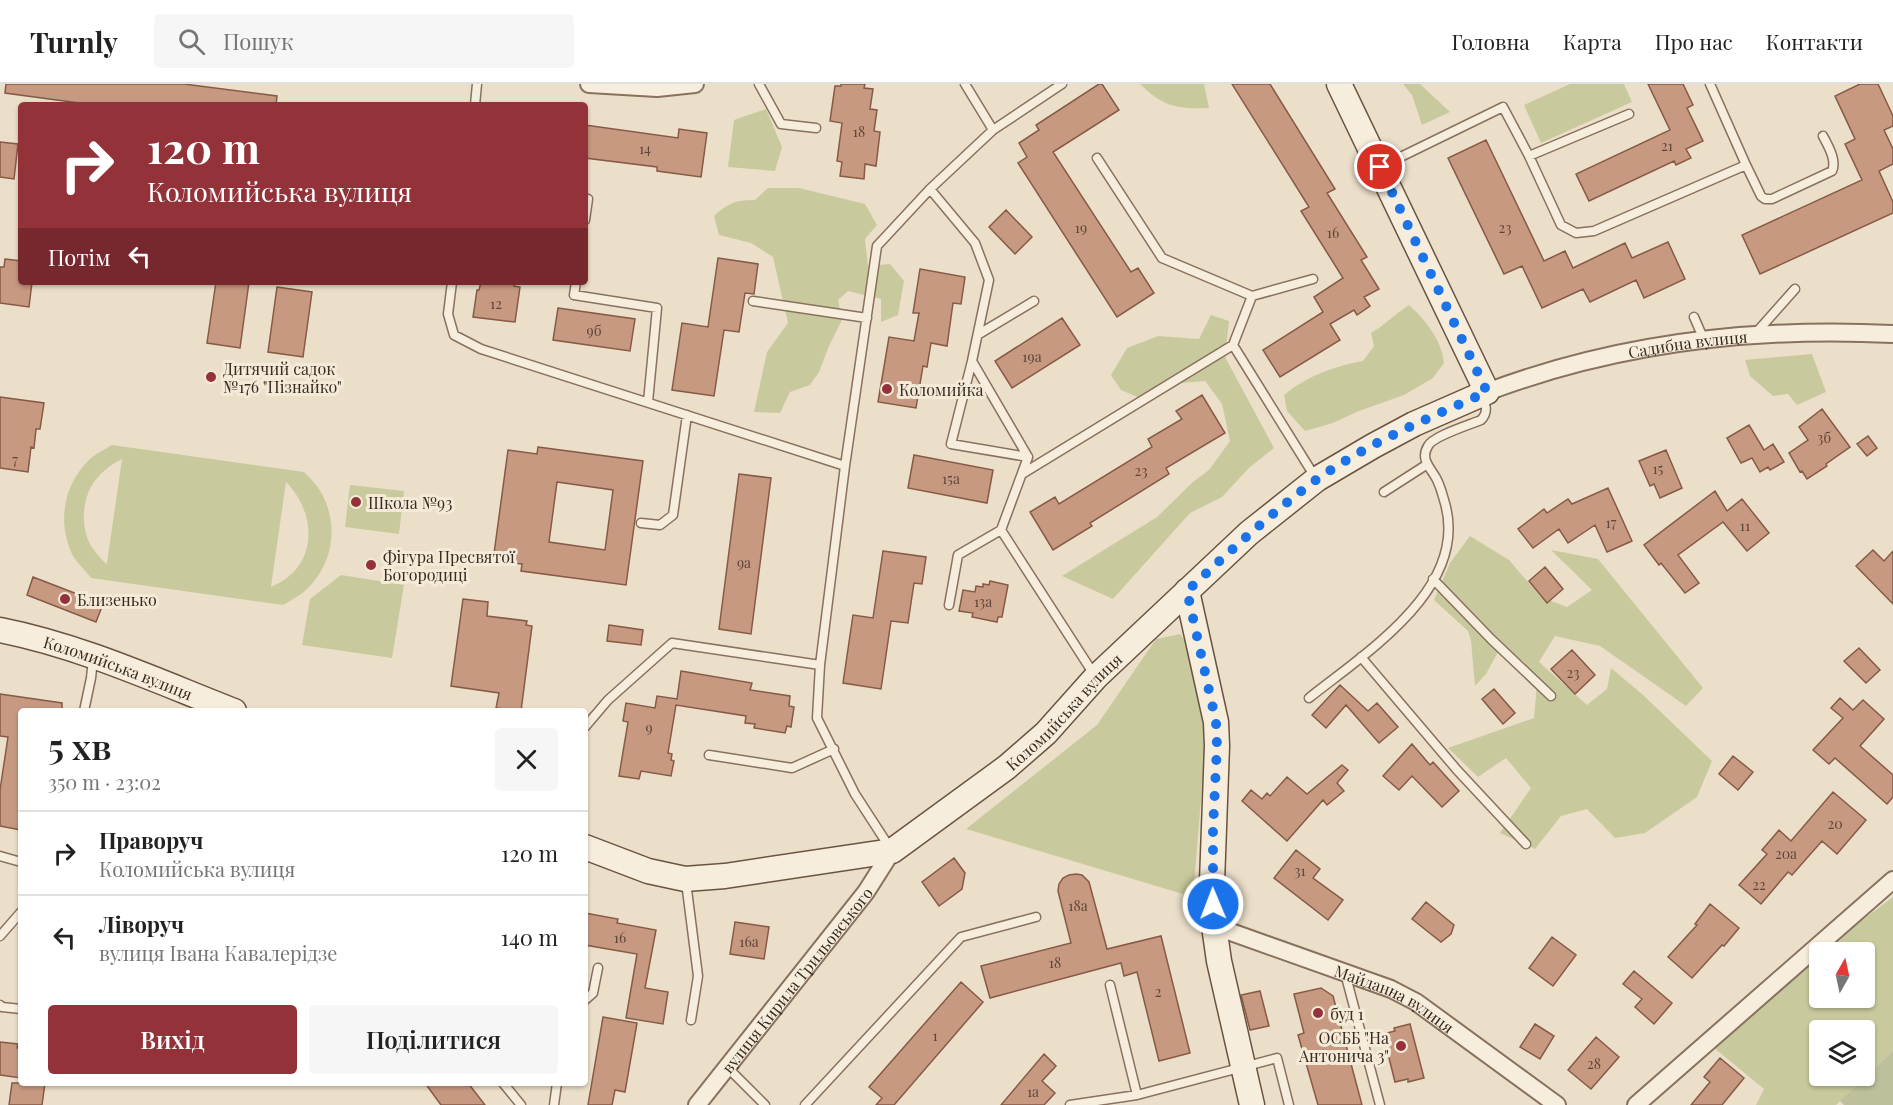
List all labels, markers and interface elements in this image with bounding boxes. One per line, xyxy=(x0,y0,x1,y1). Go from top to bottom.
search box xyxy=(154,14,574,68)
text: Turnly xyxy=(30,23,118,60)
icon: search xyxy=(175,25,208,58)
text: Пошук xyxy=(223,26,293,56)
text: Головна xyxy=(1451,27,1530,55)
text: Карта xyxy=(1563,27,1622,55)
text: Про нас xyxy=(1655,27,1733,55)
text: Контакти xyxy=(1766,27,1863,55)
text: 120 m xyxy=(147,119,260,175)
house number: 18 xyxy=(853,122,865,141)
icon: right xyxy=(48,126,126,204)
house number: 21 xyxy=(1661,136,1673,155)
house number: 14 xyxy=(639,139,651,158)
pin xyxy=(1354,141,1405,192)
icon: arrive xyxy=(1363,150,1396,183)
text: Коломийська вулиця xyxy=(147,173,412,209)
house number: 19 xyxy=(1075,218,1087,237)
house number: 23 xyxy=(1498,218,1512,237)
house number: 16 xyxy=(1327,223,1339,242)
icon: left xyxy=(123,240,156,273)
text: Потім xyxy=(48,242,111,272)
house number: 12 xyxy=(490,294,502,313)
house number: 9б xyxy=(587,321,602,340)
street label: Садибна вулиця xyxy=(1626,325,1749,362)
house number: 19а xyxy=(1022,347,1042,366)
place label: Дитячий садок №176 "Пізнайко" xyxy=(223,358,342,397)
marker: Дитячий садок №176 "Пізнайко" xyxy=(204,370,218,384)
place label: Коломийка xyxy=(899,379,984,400)
marker: Коломийка xyxy=(880,382,894,396)
house number: 3б xyxy=(1817,428,1831,447)
house number: 7 xyxy=(12,450,18,469)
house number: 15 xyxy=(1653,459,1664,478)
house number: 23 xyxy=(1134,461,1148,480)
house number: 15а xyxy=(942,469,960,488)
place label: Школа №93 xyxy=(368,492,452,513)
marker: Школа №93 xyxy=(349,495,363,509)
house number: 17 xyxy=(1606,513,1617,532)
house number: 11 xyxy=(1740,516,1750,535)
place label: Фігура Пресвятої Богородиці xyxy=(383,546,515,585)
house number: 9а xyxy=(737,553,751,572)
marker: Фігура Пресвятої Богородиці xyxy=(364,558,378,572)
place label: Близенько xyxy=(77,589,157,610)
marker: Близенько xyxy=(58,592,72,606)
house number: 13а xyxy=(974,592,992,611)
street label: Коломийська вулиця xyxy=(41,630,196,704)
street label: Коломийська вулиця xyxy=(1001,648,1126,774)
house number: 23 xyxy=(1566,663,1580,682)
house number: 9 xyxy=(645,718,653,737)
text: 5 хв xyxy=(48,721,111,769)
button: close xyxy=(495,728,558,791)
text: 350 m · 23:02 xyxy=(48,768,161,795)
house number: 20 xyxy=(1827,814,1843,833)
text: Праворуч xyxy=(99,825,203,855)
icon: right xyxy=(48,837,81,870)
text: 120 m xyxy=(501,838,558,868)
house number: 20а xyxy=(1775,844,1797,863)
text: Коломийська вулиця xyxy=(99,855,295,882)
house number: 31 xyxy=(1294,861,1306,880)
position arrow xyxy=(1181,872,1245,936)
house number: 22 xyxy=(1752,875,1766,894)
street label: вулиця Кирила Трильовського xyxy=(716,882,877,1077)
house number: 18а xyxy=(1068,896,1088,915)
text: Ліворуч xyxy=(99,909,184,939)
icon: left xyxy=(48,921,81,954)
text: 140 m xyxy=(501,922,558,952)
house number: 16 xyxy=(614,928,626,947)
house number: 16а xyxy=(739,932,759,951)
text: вулиця Івана Кавалерідзе xyxy=(99,939,337,966)
north arrow xyxy=(1809,942,1875,1008)
map controls xyxy=(1809,942,1875,1086)
house number: 18 xyxy=(1049,953,1061,972)
street label: Майданна вулиця xyxy=(1332,959,1459,1037)
house number: 2 xyxy=(1155,982,1162,1001)
place label: буд 1 xyxy=(1330,1003,1364,1024)
button: Вихід xyxy=(48,1005,297,1074)
button: Поділитися xyxy=(309,1005,558,1074)
marker: буд 1 xyxy=(1311,1006,1325,1020)
button: layers xyxy=(1809,1020,1875,1086)
house number: 1 xyxy=(932,1026,938,1045)
place label: ОСББ "На Антонича 3" xyxy=(1298,1027,1389,1066)
marker: ОСББ "На Антонича 3" xyxy=(1394,1039,1408,1053)
house number: 28 xyxy=(1587,1054,1601,1073)
house number: 1а xyxy=(1027,1082,1039,1101)

